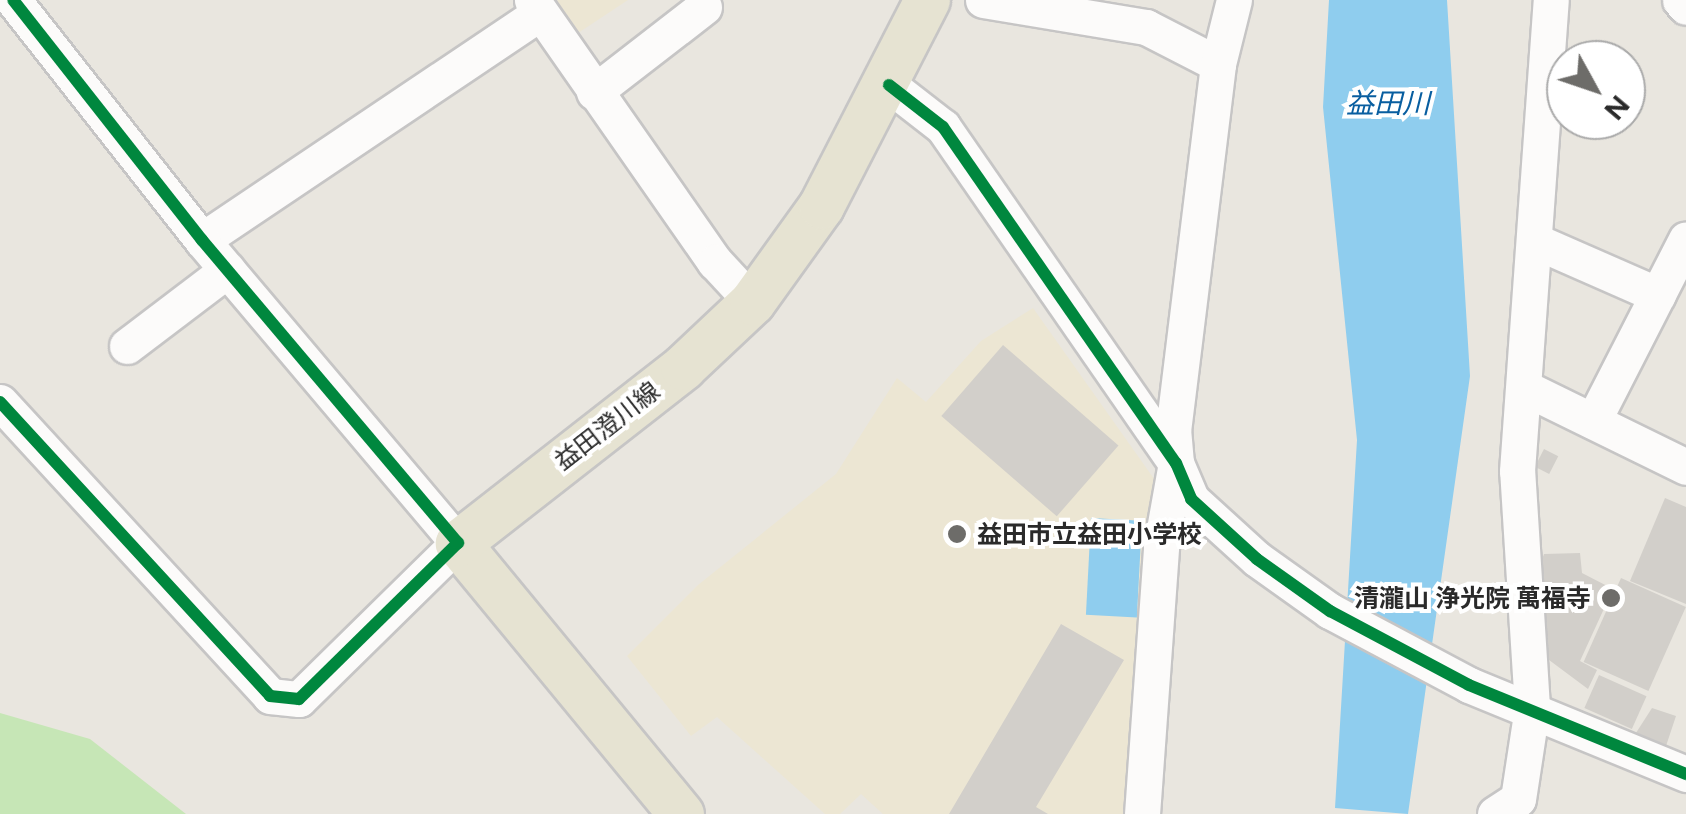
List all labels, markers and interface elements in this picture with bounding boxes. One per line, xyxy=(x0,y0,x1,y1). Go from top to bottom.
north arrow xyxy=(1546,40,1646,140)
water label: 益田川 xyxy=(1346,86,1430,120)
text: N xyxy=(1597,89,1637,127)
street label: 益田澄川線 xyxy=(549,376,665,476)
place label: 益田市立益田小学校 xyxy=(977,519,1202,549)
marker: 益田市立益田小学校 xyxy=(946,523,968,545)
place label: 清瀧山 浄光院 萬福寺 xyxy=(1354,583,1591,613)
marker: 清瀧山 浄光院 萬福寺 xyxy=(1600,587,1622,609)

